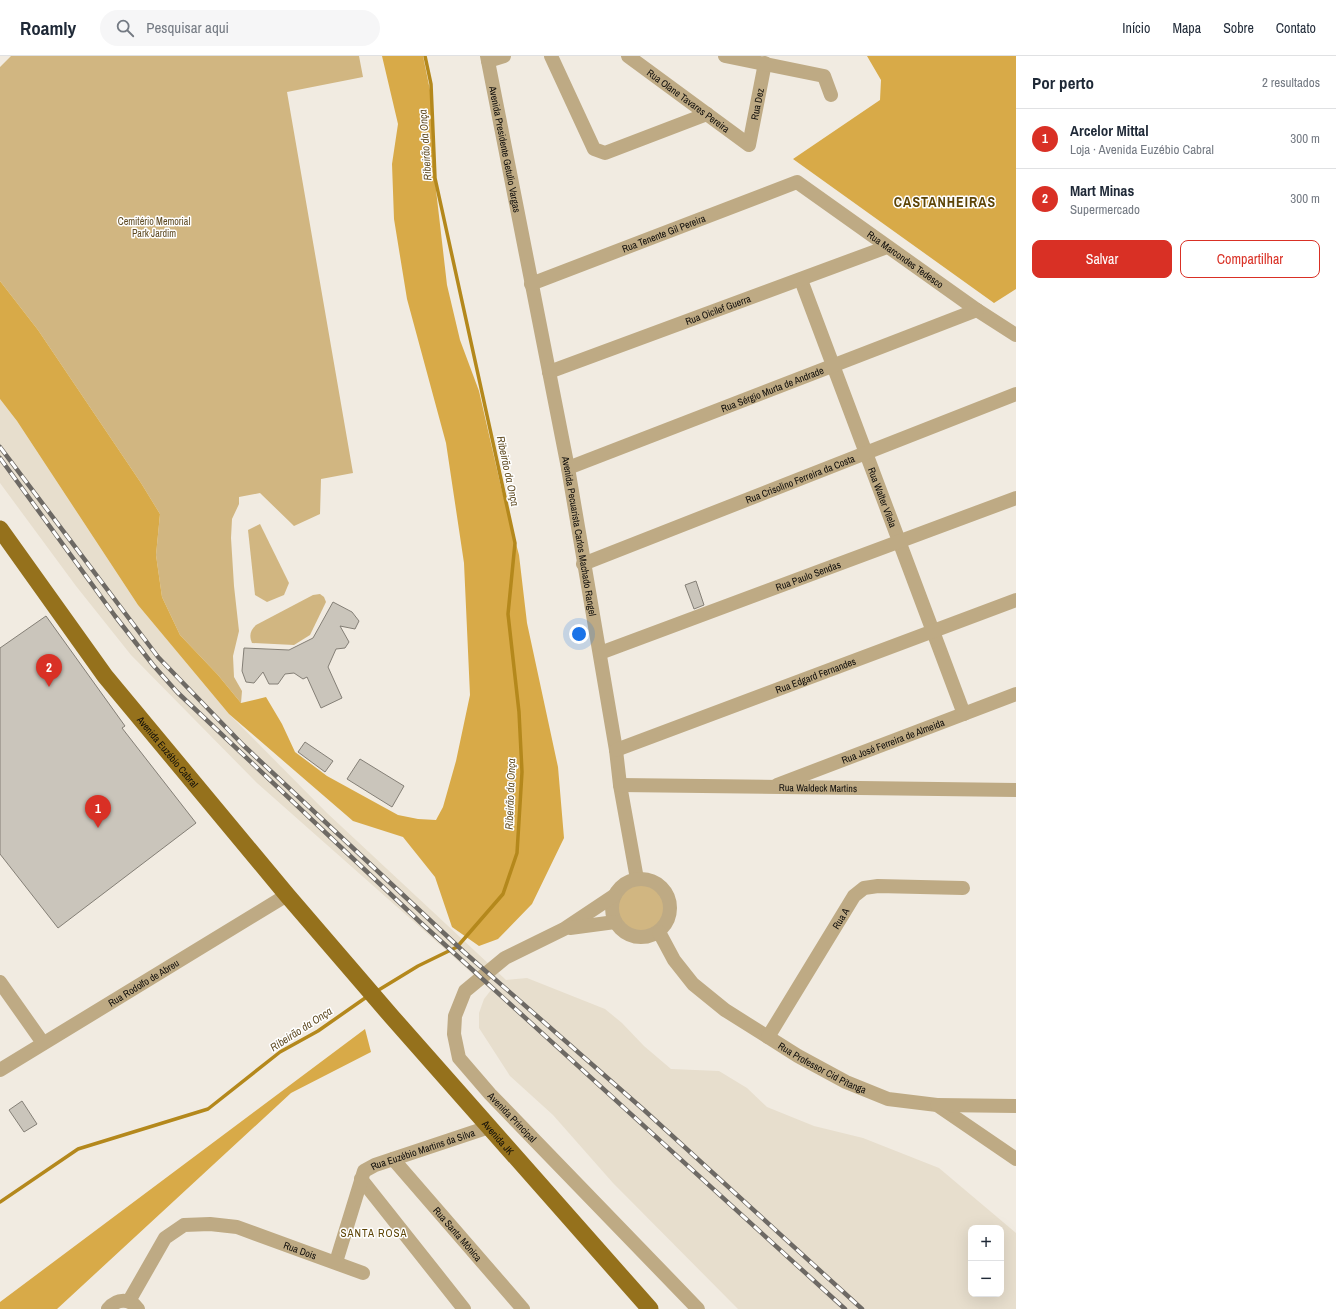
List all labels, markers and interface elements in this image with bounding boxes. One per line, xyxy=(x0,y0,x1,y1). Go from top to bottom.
search box xyxy=(100,10,380,46)
text: Roamly xyxy=(20,15,76,41)
icon: search xyxy=(114,17,136,39)
text: Pesquisar aqui xyxy=(146,17,229,38)
text: Início xyxy=(1122,19,1150,37)
text: Mapa xyxy=(1172,19,1201,37)
text: Sobre xyxy=(1223,19,1254,37)
text: Contato xyxy=(1276,19,1316,37)
street label: Rua Olane Tavares Pereira xyxy=(644,66,733,135)
text: Por perto xyxy=(1032,71,1094,94)
text: 2 resultados xyxy=(1262,74,1320,91)
street label: Avenida Presidente Getulio Vargas xyxy=(486,84,524,213)
street label: Rua Dez xyxy=(748,87,766,121)
water label: Ribeirão da Onça xyxy=(416,109,434,181)
text: Arcelor Mittal xyxy=(1070,120,1149,141)
text: 1 xyxy=(1042,130,1048,147)
text: 300 m xyxy=(1290,130,1320,147)
text: Loja · Avenida Euzébio Cabral xyxy=(1070,141,1214,158)
text: Mart Minas xyxy=(1070,180,1134,201)
text: 2 xyxy=(1042,190,1048,207)
text: 300 m xyxy=(1290,190,1320,207)
district label: CASTANHEIRAS xyxy=(894,193,996,211)
text: Supermercado xyxy=(1070,201,1140,218)
street label: Rua Tenente Gil Pereira xyxy=(620,211,708,255)
park label: Cemitério Memorial Park Jardim xyxy=(118,215,190,240)
street label: Rua Marcondes Tedesco xyxy=(865,228,947,291)
button: Salvar xyxy=(1032,240,1172,278)
button: Compartilhar xyxy=(1180,240,1320,278)
street label: Rua Oicilef Guerra xyxy=(683,291,753,328)
street label: Rua Sérgio Murta de Andrade xyxy=(719,363,826,415)
water label: Ribeirão da Onça xyxy=(494,435,522,507)
street label: Rua Crisolino Ferreira da Costa xyxy=(743,451,857,506)
street label: Avenida Pecuarista Carlos Machado Rangel xyxy=(559,454,600,617)
street label: Rua Walter Vilela xyxy=(865,465,900,530)
street label: Rua Paulo Sendas xyxy=(774,557,842,594)
your location xyxy=(569,624,589,644)
pin: 2 xyxy=(36,654,62,687)
street label: Rua Edgard Fernandes xyxy=(773,654,857,696)
street label: Avenida Euzébio Cabral xyxy=(134,713,201,790)
street label: Rua José Ferreira de Almeida xyxy=(840,715,947,766)
water label: Ribeirão da Onça xyxy=(502,758,518,830)
street label: Rua Waldeck Martins xyxy=(779,781,857,794)
pin: 1 xyxy=(85,795,111,828)
street label: Rua A xyxy=(829,905,852,931)
street label: Rua Rodolfo de Abreu xyxy=(106,956,181,1009)
water label: Ribeirão da Onça xyxy=(267,1004,335,1054)
street label: Rua Professor Cid Pitanga xyxy=(776,1039,869,1096)
street label: Avenida Principal xyxy=(484,1089,540,1145)
street label: Avenida JK xyxy=(479,1117,517,1158)
street label: Rua Euzébio Martins da Silva xyxy=(368,1126,477,1173)
street label: Rua Santa Mônica xyxy=(431,1204,485,1264)
map controls xyxy=(968,1225,1004,1297)
button: + xyxy=(968,1225,1004,1261)
district label: SANTA ROSA xyxy=(341,1226,408,1240)
street label: Rua Dois xyxy=(282,1238,318,1262)
button: − xyxy=(968,1261,1004,1297)

